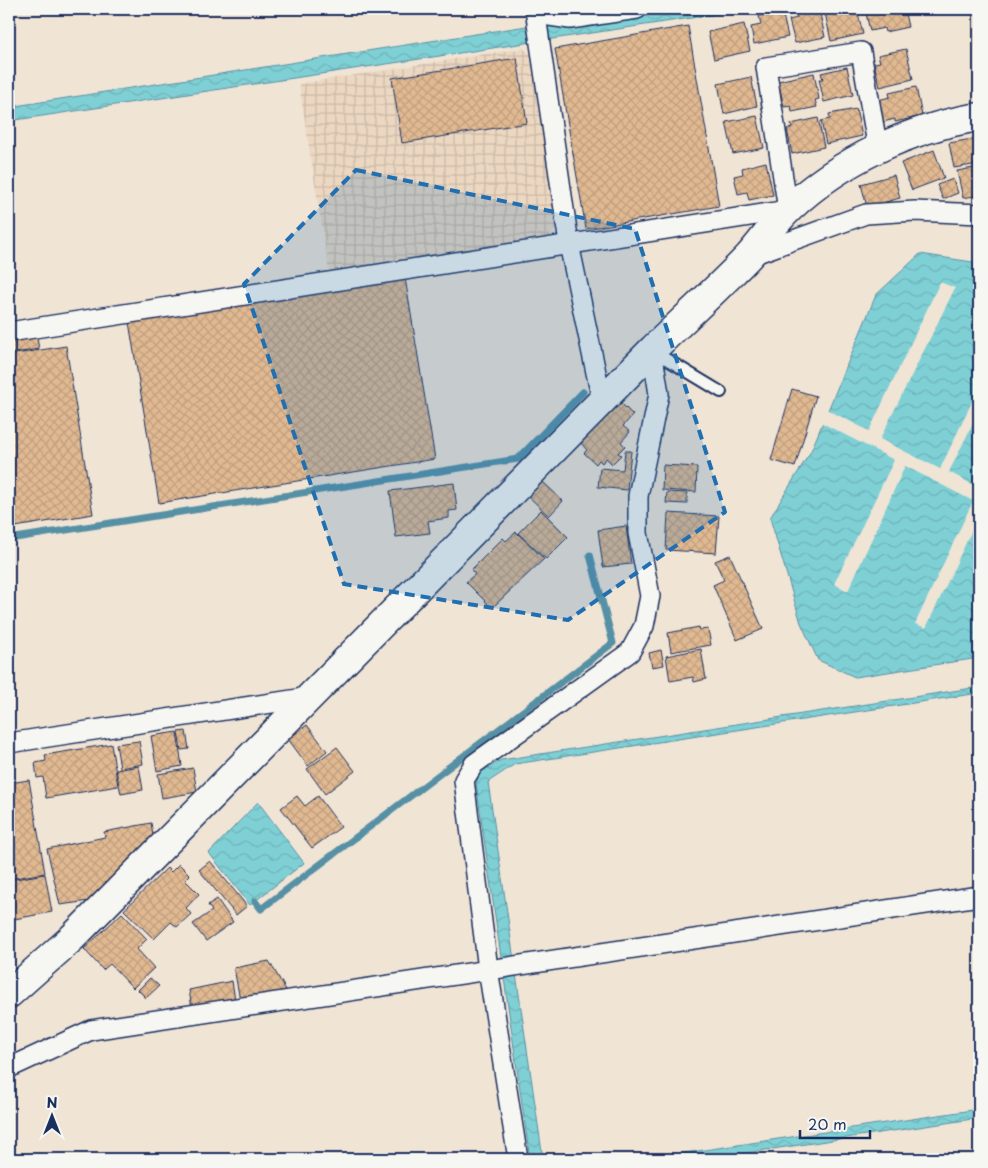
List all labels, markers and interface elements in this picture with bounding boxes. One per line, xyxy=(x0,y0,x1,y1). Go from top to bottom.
north arrow xyxy=(28,1090,78,1140)
text: N xyxy=(46,1092,58,1113)
scale bar xyxy=(800,1108,870,1140)
text: 20 m xyxy=(808,1112,847,1135)

